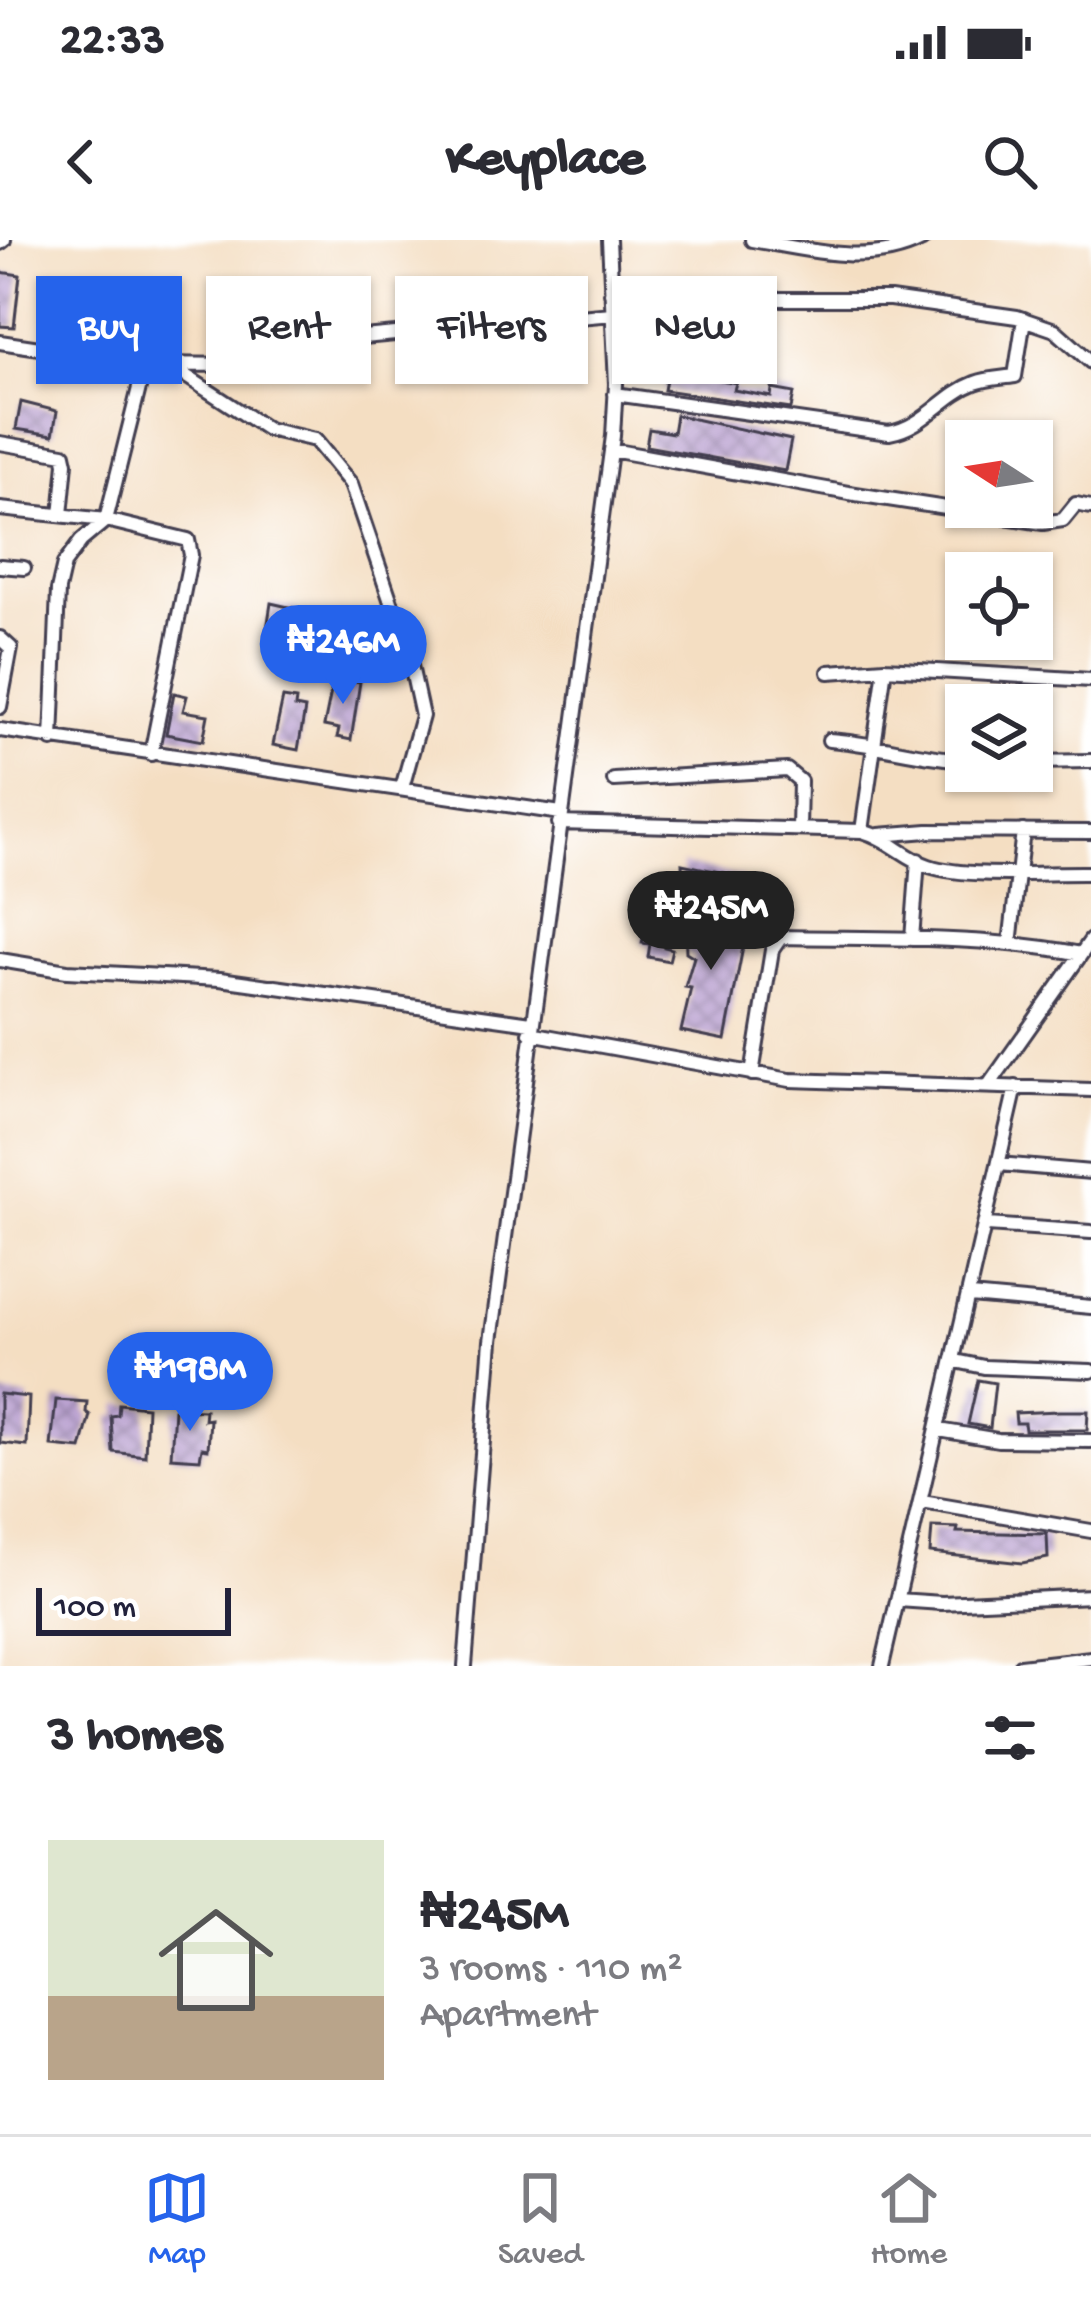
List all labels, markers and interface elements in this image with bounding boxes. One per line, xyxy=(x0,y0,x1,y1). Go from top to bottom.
text: 22:33 xyxy=(60,16,165,69)
icon: back xyxy=(48,129,114,195)
icon: search xyxy=(977,129,1043,195)
text: Keyplace xyxy=(446,130,645,194)
chip: Buy xyxy=(36,276,182,384)
chip: Rent xyxy=(206,276,371,384)
chip: Filters xyxy=(395,276,588,384)
chip: New xyxy=(612,276,777,384)
north arrow xyxy=(945,420,1053,528)
map controls xyxy=(945,420,1053,792)
button: locate xyxy=(945,552,1053,660)
pin: ₦246M xyxy=(259,605,427,707)
text: ₦246M xyxy=(287,621,399,667)
button: layers xyxy=(945,684,1053,792)
pin: ₦245M xyxy=(627,871,795,973)
text: ₦245M xyxy=(654,887,768,933)
pin: ₦198M xyxy=(106,1332,274,1434)
text: ₦198M xyxy=(134,1348,246,1394)
scale bar xyxy=(36,1582,231,1635)
text: 100 m xyxy=(54,1590,136,1628)
icon: filters xyxy=(977,1705,1043,1771)
text: 3 homes xyxy=(48,1708,222,1768)
icon: home xyxy=(144,1888,288,2032)
text: ₦245M xyxy=(420,1888,568,1948)
text: 3 rooms · 110 m² xyxy=(420,1948,683,1994)
text: Apartment xyxy=(420,1994,596,2040)
tab: Map xyxy=(144,2165,210,2275)
tab: Saved xyxy=(498,2165,583,2275)
tab: Home xyxy=(871,2165,947,2275)

